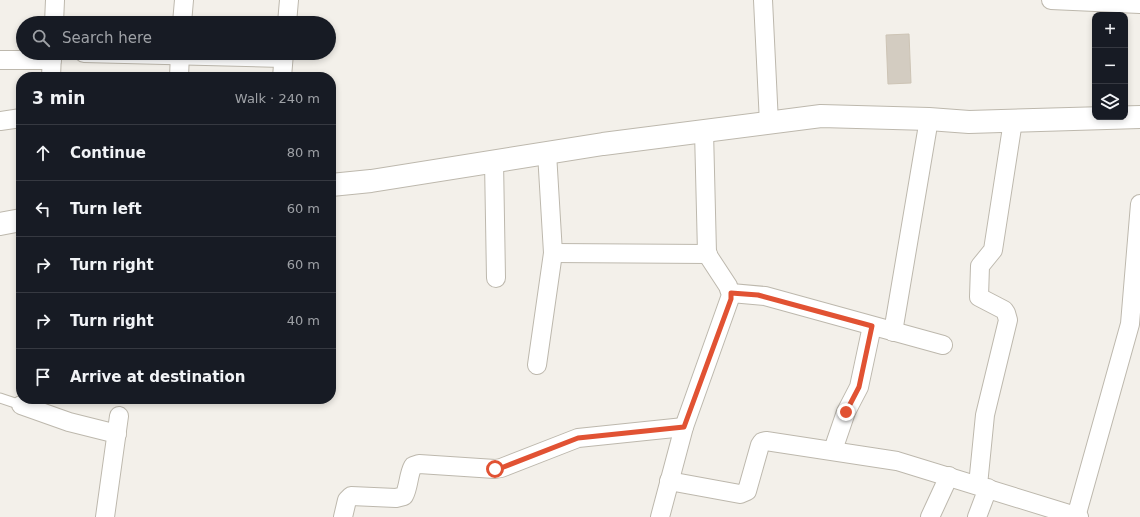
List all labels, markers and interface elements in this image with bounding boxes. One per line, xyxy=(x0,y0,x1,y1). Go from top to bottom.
map controls xyxy=(1092,12,1128,120)
button: + xyxy=(1092,12,1128,48)
search box xyxy=(16,16,336,60)
icon: search xyxy=(30,27,52,49)
text: Search here xyxy=(62,29,152,47)
button: − xyxy=(1092,48,1128,84)
button: layers xyxy=(1092,84,1128,120)
text: 3 min xyxy=(32,88,85,108)
text: Walk · 240 m xyxy=(235,91,320,106)
icon: ahead xyxy=(32,142,54,164)
text: Continue xyxy=(70,144,146,162)
text: 80 m xyxy=(287,145,320,160)
icon: left xyxy=(32,198,54,220)
text: Turn left xyxy=(70,200,142,218)
text: 60 m xyxy=(287,201,320,216)
icon: right xyxy=(32,254,54,276)
text: Turn right xyxy=(70,256,154,274)
text: 60 m xyxy=(287,257,320,272)
icon: right xyxy=(32,310,54,332)
text: Turn right xyxy=(70,312,154,330)
text: 40 m xyxy=(287,313,320,328)
icon: arrive xyxy=(32,366,54,388)
text: Arrive at destination xyxy=(70,368,245,386)
route end xyxy=(837,403,855,421)
route start xyxy=(486,460,504,478)

